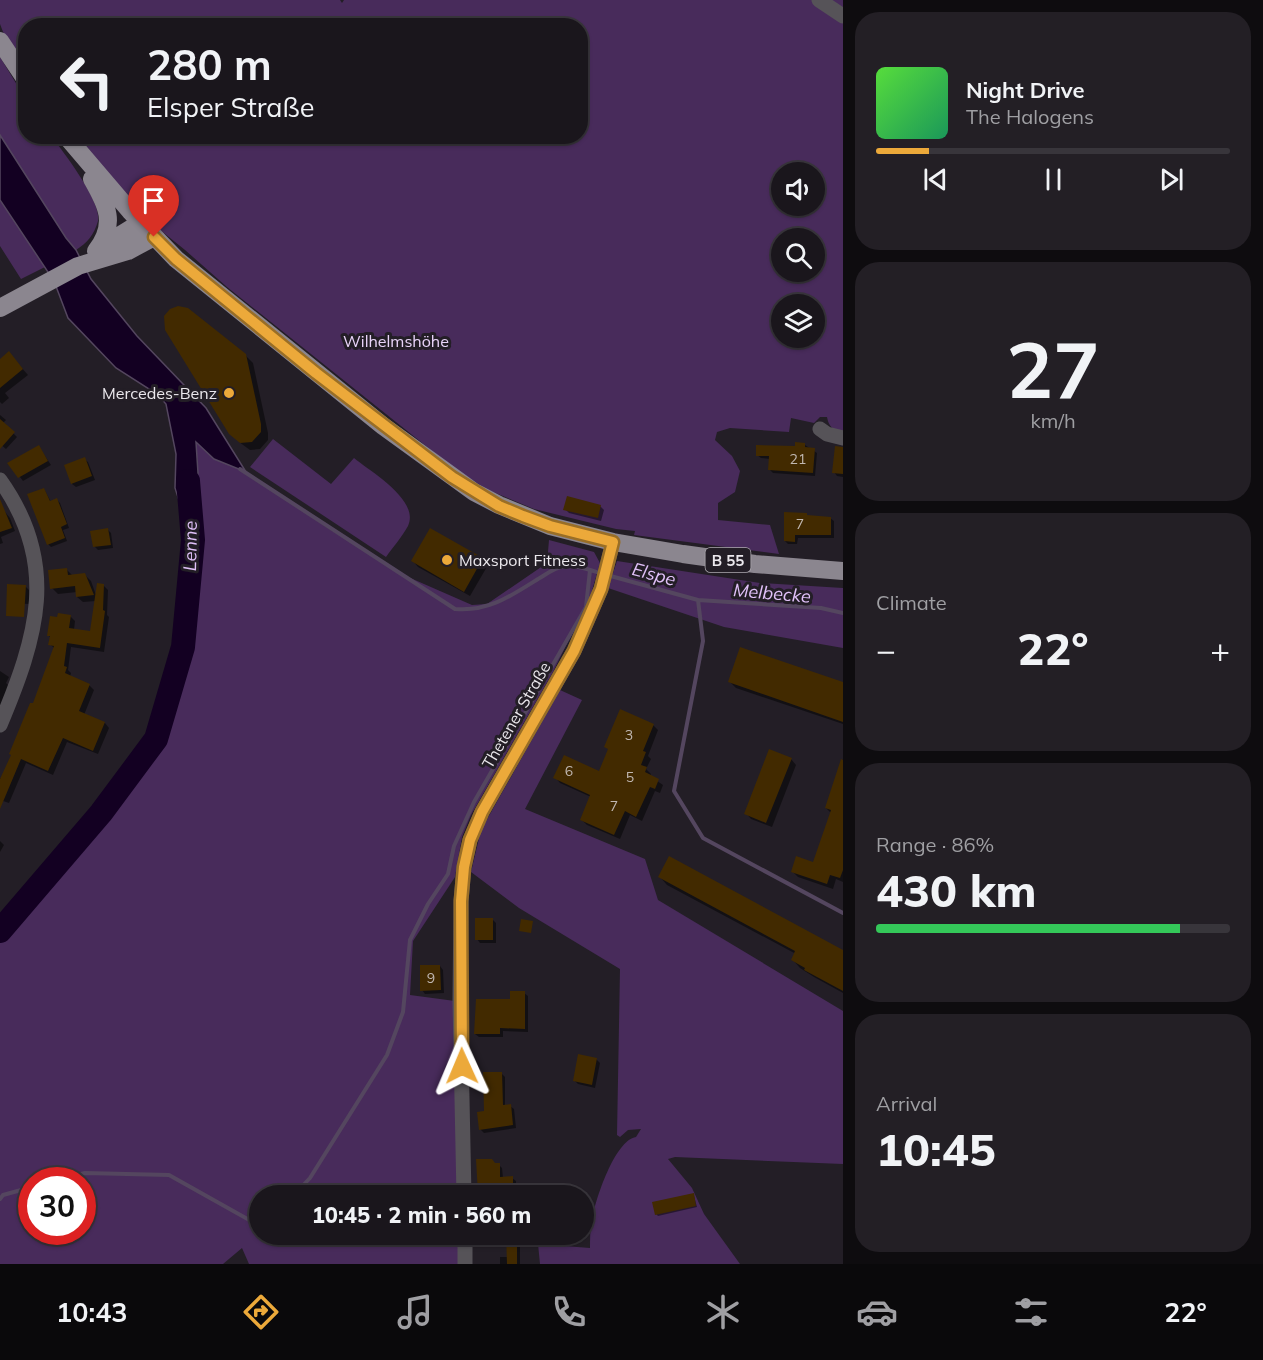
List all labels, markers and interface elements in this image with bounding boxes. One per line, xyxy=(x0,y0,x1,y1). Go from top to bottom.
text: 280 m xyxy=(147,38,272,91)
icon: left xyxy=(48,42,126,120)
text: Night Drive xyxy=(966,76,1085,104)
text: Elsper Straße xyxy=(147,90,314,124)
text: The Halogens xyxy=(966,104,1094,129)
map controls xyxy=(771,162,825,348)
button: sound xyxy=(771,162,825,216)
icon: previous xyxy=(919,163,952,196)
icon: pause xyxy=(1037,163,1070,196)
icon: next xyxy=(1155,163,1188,196)
pin xyxy=(128,175,179,237)
icon: arrive xyxy=(137,184,170,217)
button: search xyxy=(771,228,825,282)
button: layers xyxy=(771,294,825,348)
text: 27 xyxy=(1006,320,1100,418)
park label: Wilhelmshöhe xyxy=(343,331,449,351)
place label: Mercedes-Benz xyxy=(102,383,217,403)
marker: Mercedes-Benz xyxy=(222,386,236,400)
text: km/h xyxy=(1030,408,1076,433)
house number: 21 xyxy=(790,450,806,468)
house number: 7 xyxy=(796,515,804,533)
water label: Lenne xyxy=(178,520,202,571)
road number: B 55 xyxy=(706,548,750,572)
place label: Maxsport Fitness xyxy=(459,550,586,570)
marker: Maxsport Fitness xyxy=(440,553,454,567)
water label: Elspe xyxy=(630,557,679,591)
water label: Melbecke xyxy=(732,578,812,608)
text: Climate xyxy=(876,590,947,615)
text: 22° xyxy=(1017,620,1089,676)
text: − xyxy=(876,629,896,670)
text: + xyxy=(1210,629,1230,670)
street label: Thetener Straße xyxy=(477,658,555,772)
house number: 3 xyxy=(625,726,633,744)
house number: 6 xyxy=(565,762,573,780)
house number: 5 xyxy=(626,768,634,786)
house number: 7 xyxy=(610,797,618,815)
text: Range · 86% xyxy=(876,832,994,857)
text: 430 km xyxy=(876,862,1037,918)
house number: 9 xyxy=(427,969,435,987)
position arrow xyxy=(430,1034,494,1098)
text: Arrival xyxy=(876,1091,937,1116)
text: 10:45 xyxy=(876,1121,996,1177)
speed limit sign: 30 xyxy=(18,1167,96,1245)
text: 10:45 · 2 min · 560 m xyxy=(312,1201,531,1229)
icon: directions xyxy=(240,1291,282,1333)
icon: music xyxy=(394,1291,436,1333)
icon: phone xyxy=(548,1291,590,1333)
icon: climate xyxy=(702,1291,744,1333)
icon: car xyxy=(856,1291,898,1333)
icon: filters xyxy=(1010,1291,1052,1333)
text: 10:43 xyxy=(56,1295,128,1329)
text: 22° xyxy=(1164,1295,1207,1329)

